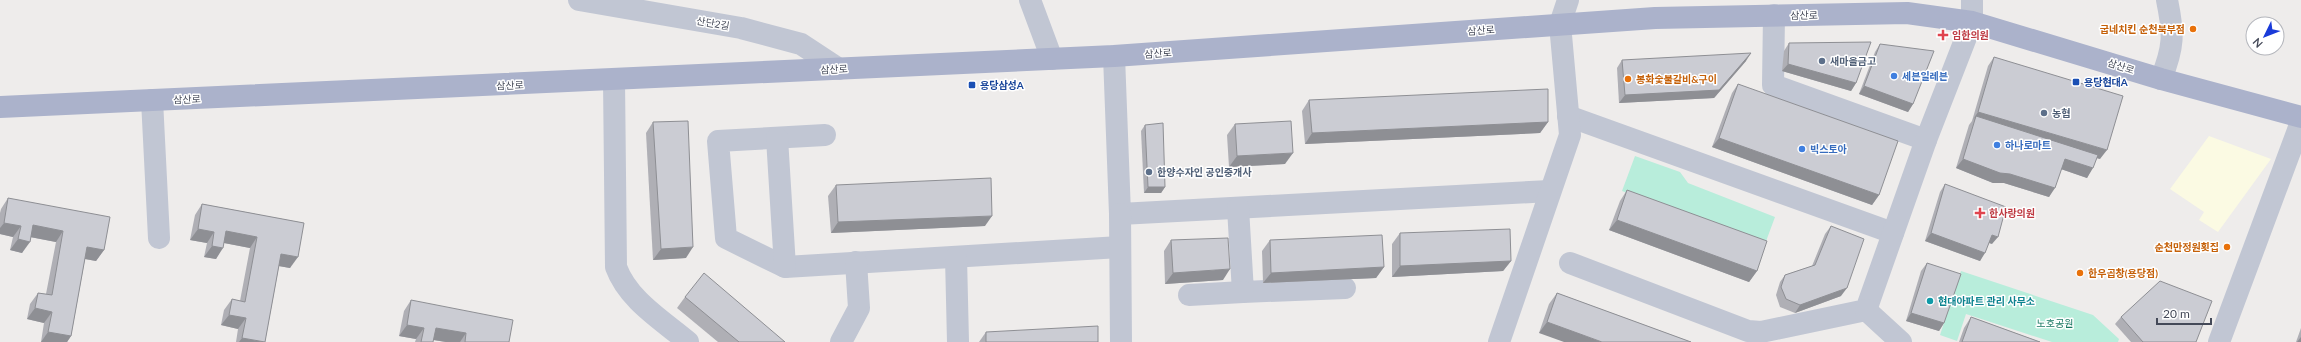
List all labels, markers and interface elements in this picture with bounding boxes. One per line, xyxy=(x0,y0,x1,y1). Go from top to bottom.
street label: 삼산로 xyxy=(1790,9,1818,21)
street label: 산단2길 xyxy=(696,14,730,32)
north arrow xyxy=(2245,16,2285,56)
street label: 삼산로 xyxy=(1467,23,1495,37)
place label: 굽네치킨 순천북부점 xyxy=(2100,23,2185,35)
marker: 굽네치킨 순천북부점 xyxy=(2188,24,2198,34)
marker: 임한의원 xyxy=(1937,29,1949,41)
place label: 임한의원 xyxy=(1952,29,1989,41)
text: N xyxy=(2250,36,2265,51)
street label: 삼산로 xyxy=(1144,46,1172,60)
place label: 새마을금고 xyxy=(1830,55,1877,67)
marker: 새마을금고 xyxy=(1817,56,1827,66)
street label: 삼산로 xyxy=(2106,56,2136,76)
street label: 삼산로 xyxy=(820,62,848,76)
place label: 세븐일레븐 xyxy=(1902,70,1948,82)
marker: 세븐일레븐 xyxy=(1889,71,1899,81)
place label: 봉화숯불갈비&구이 xyxy=(1636,73,1717,85)
marker: 봉화숯불갈비&구이 xyxy=(1623,74,1633,84)
place label: 용당현대A xyxy=(2084,76,2128,88)
marker: 용당현대A xyxy=(2071,77,2081,87)
street label: 삼산로 xyxy=(496,79,524,91)
place label: 용당삼성A xyxy=(980,79,1024,91)
marker: 용당삼성A xyxy=(967,80,977,90)
street label: 삼산로 xyxy=(173,93,201,105)
place label: 농협 xyxy=(2052,107,2070,119)
marker: 농협 xyxy=(2039,108,2049,118)
place label: 하나로마트 xyxy=(2005,139,2051,151)
marker: 하나로마트 xyxy=(1992,140,2002,150)
place label: 빅스토아 xyxy=(1810,143,1848,155)
marker: 빅스토아 xyxy=(1797,144,1807,154)
place label: 한양수자인 공인중개사 xyxy=(1157,166,1252,178)
marker: 한양수자인 공인중개사 xyxy=(1144,167,1154,177)
marker: 한사랑의원 xyxy=(1974,207,1986,219)
place label: 한사랑의원 xyxy=(1989,207,2035,219)
place label: 순천만정원횟집 xyxy=(2155,241,2219,253)
marker: 순천만정원횟집 xyxy=(2222,242,2232,252)
place label: 한우곱창(용당점) xyxy=(2088,267,2158,279)
marker: 한우곱창(용당점) xyxy=(2075,268,2085,278)
place label: 현대아파트 관리 사무소 xyxy=(1938,295,2035,307)
marker: 현대아파트 관리 사무소 xyxy=(1925,296,1935,306)
scale bar xyxy=(2157,300,2211,326)
text: 20 m xyxy=(2163,306,2190,321)
park label: 노호공원 xyxy=(2037,317,2073,329)

